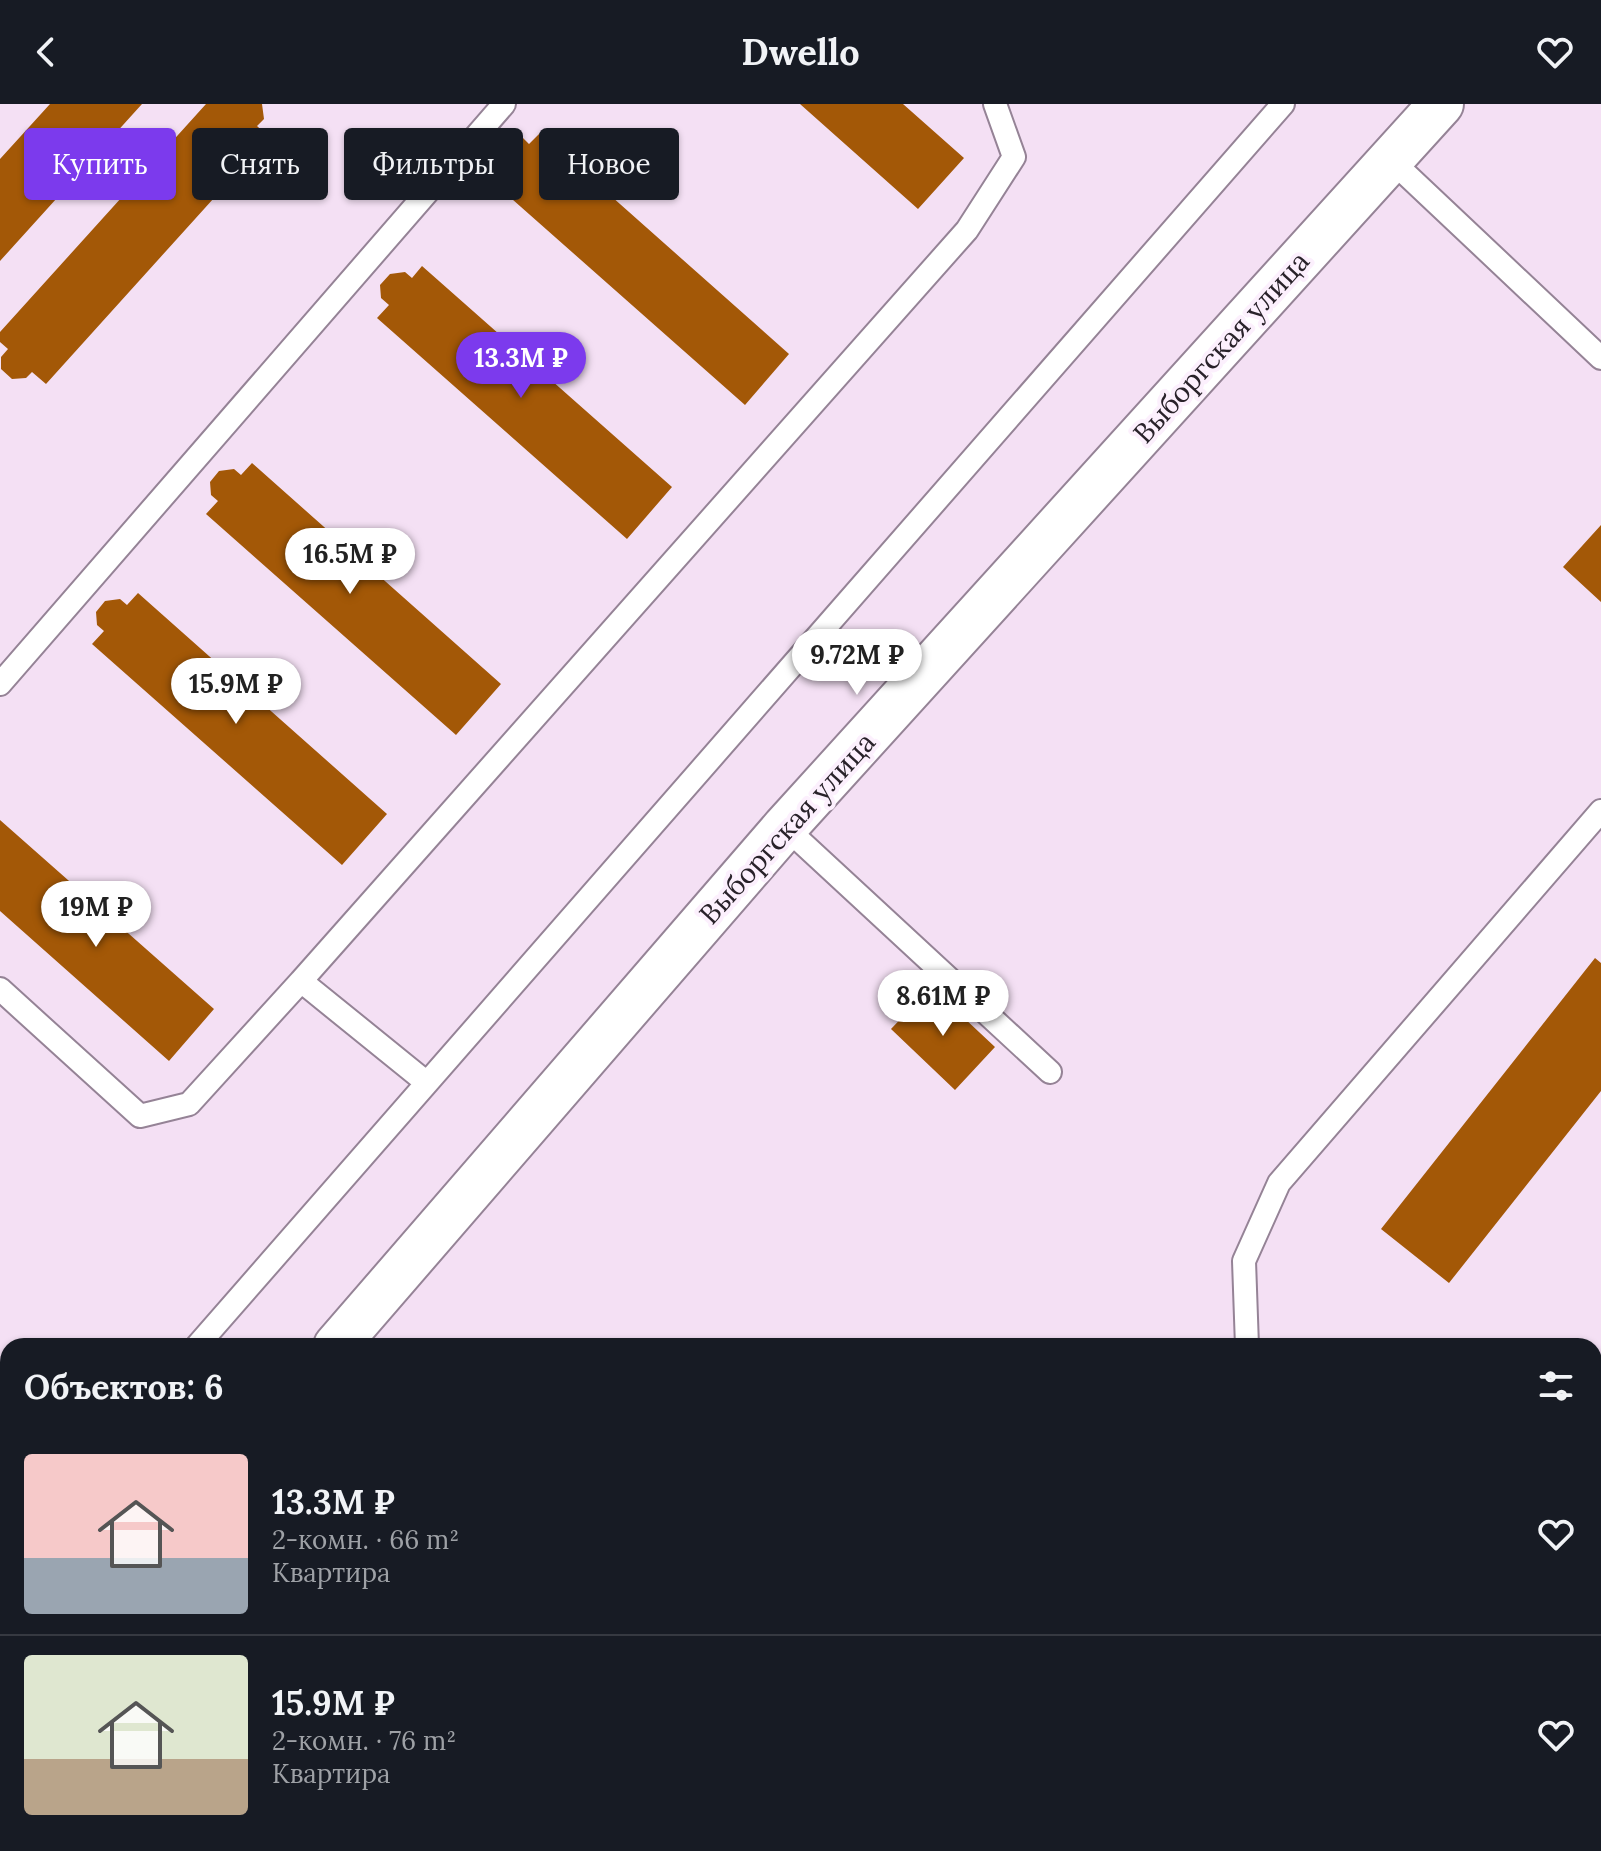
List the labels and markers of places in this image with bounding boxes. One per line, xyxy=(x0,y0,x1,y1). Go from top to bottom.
pin: 13.3M ₽ xyxy=(447,332,595,400)
pin: 16.5M ₽ xyxy=(276,528,424,596)
pin: 9.72M ₽ xyxy=(783,629,931,697)
pin: 15.9M ₽ xyxy=(162,658,310,726)
pin: 19M ₽ xyxy=(40,881,152,949)
pin: 8.61M ₽ xyxy=(869,970,1017,1038)

